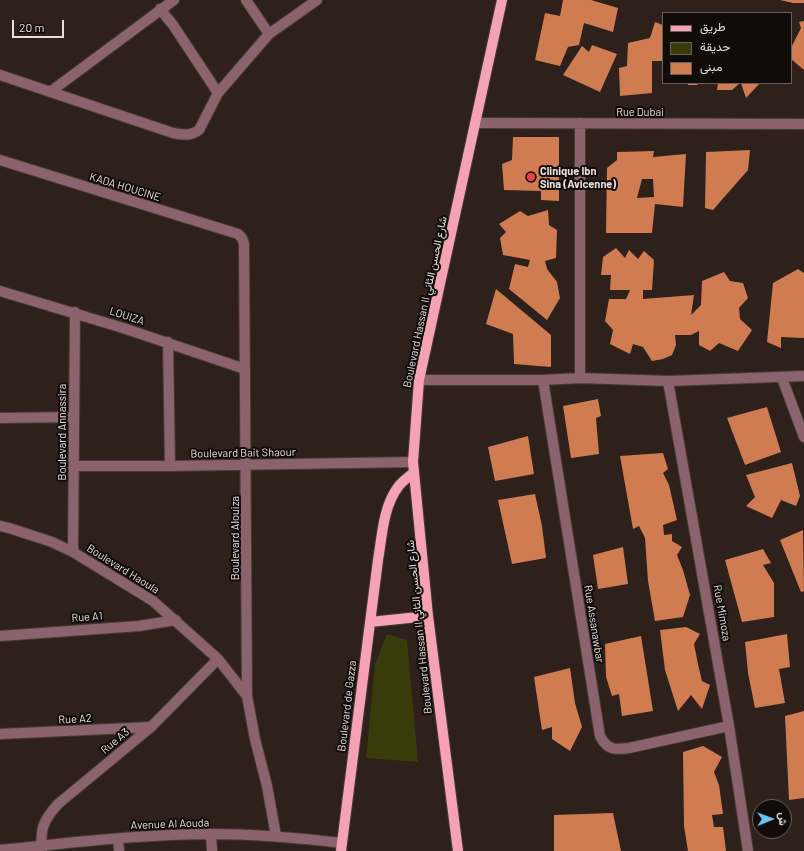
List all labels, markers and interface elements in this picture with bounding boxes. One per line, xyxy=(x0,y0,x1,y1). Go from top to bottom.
scale bar xyxy=(14,12,66,38)
legend xyxy=(662,12,792,84)
text: طريق xyxy=(700,19,725,33)
text: 20 m xyxy=(19,20,45,34)
text: حديقة xyxy=(700,39,730,53)
text: مبنى xyxy=(700,59,722,73)
street label: Rue Dubai xyxy=(616,105,664,119)
place label: Clinique Ibn Sina (Avicenne) xyxy=(540,164,616,190)
street label: KADA HOUCINE xyxy=(88,170,162,204)
marker: Clinique Ibn Sina (Avicenne) xyxy=(525,171,537,183)
street label: Boulevard Hassan II شارع الحسن الثاني xyxy=(400,215,450,389)
street label: LOUIZA xyxy=(108,304,146,328)
street label: Boulevard Annassira xyxy=(55,384,69,480)
street label: Boulevard Bait Shaour xyxy=(190,445,296,461)
street label: Boulevard Alouiza xyxy=(228,496,242,580)
street label: Boulevard Hassan II شارع الحسن الثاني xyxy=(403,539,435,715)
street label: Boulevard Haoula xyxy=(84,541,162,597)
street label: Rue Assanawbar xyxy=(581,584,607,664)
street label: Rue Mimoza xyxy=(711,584,733,642)
street label: Rue A1 xyxy=(71,609,103,625)
street label: Boulevard de Gazza xyxy=(335,660,359,752)
street label: Rue A2 xyxy=(58,712,92,726)
street label: Rue A3 xyxy=(98,725,132,757)
north arrow xyxy=(752,799,792,839)
text: ش xyxy=(777,812,790,826)
street label: Avenue Al Aouda xyxy=(130,816,210,832)

